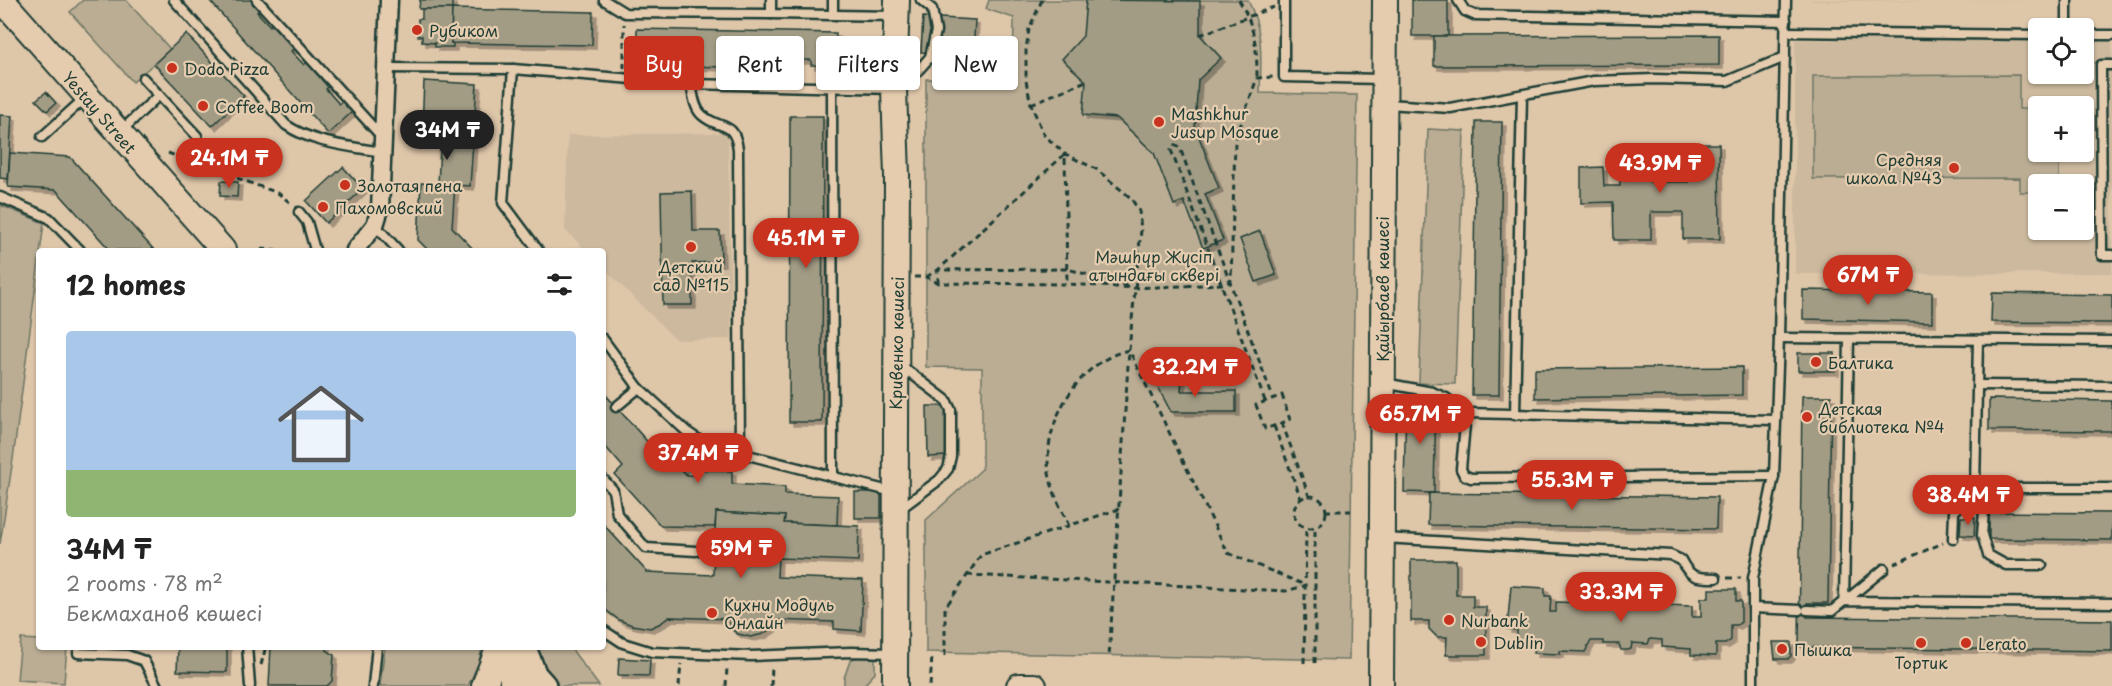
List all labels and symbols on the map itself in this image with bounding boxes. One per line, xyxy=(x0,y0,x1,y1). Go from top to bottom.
place label: Рубиком xyxy=(429,18,498,42)
marker: Рубиком xyxy=(410,23,424,37)
place label: Dodo Pizza xyxy=(184,56,269,80)
marker: Dodo Pizza xyxy=(165,61,179,75)
street label: Yestay Street xyxy=(57,66,143,159)
place label: Coffee Boom xyxy=(215,94,314,118)
marker: Coffee Boom xyxy=(196,99,210,113)
place label: Mashkhur Jusup Mosque xyxy=(1171,101,1279,143)
pin: 34M ₸ xyxy=(405,110,489,161)
marker: Mashkhur Jusup Mosque xyxy=(1152,115,1166,129)
pin: 24.1M ₸ xyxy=(174,138,284,189)
pin: 43.9M ₸ xyxy=(1605,143,1715,194)
place label: Средняя школа №43 xyxy=(1846,147,1942,189)
marker: Средняя школа №43 xyxy=(1947,161,1961,175)
place label: Золотая пена xyxy=(357,173,463,197)
marker: Золотая пена xyxy=(338,178,352,192)
place label: Пахомовский xyxy=(335,195,442,219)
marker: Пахомовский xyxy=(316,200,330,214)
street label: Қайырбаев көшесі xyxy=(1370,216,1394,362)
pin: 45.1M ₸ xyxy=(751,218,861,269)
marker: Детский сад №115 xyxy=(684,240,698,254)
park label: Мәшһүр Жүсіп атындағы сквері xyxy=(1089,244,1219,286)
place label: Детский сад №115 xyxy=(653,254,729,296)
pin: 67M ₸ xyxy=(1826,255,1910,306)
street label: Кривенко көшесі xyxy=(883,276,909,410)
pin: 32.2M ₸ xyxy=(1140,347,1250,398)
place label: Балтика xyxy=(1828,350,1894,374)
marker: Балтика xyxy=(1809,355,1823,369)
pin: 65.7M ₸ xyxy=(1365,394,1475,445)
place label: Детская библиотека №4 xyxy=(1818,396,1944,438)
marker: Детская библиотека №4 xyxy=(1800,410,1814,424)
pin: 37.4M ₸ xyxy=(643,433,753,484)
pin: 55.3M ₸ xyxy=(1517,460,1627,511)
pin: 38.4M ₸ xyxy=(1913,475,2023,526)
pin: 59M ₸ xyxy=(699,528,783,579)
pin: 33.3M ₸ xyxy=(1566,572,1676,623)
place label: Кухни Модуль Онлайн xyxy=(724,592,834,634)
marker: Кухни Модуль Онлайн xyxy=(705,606,719,620)
place label: Nurbank xyxy=(1461,608,1529,632)
marker: Nurbank xyxy=(1442,613,1456,627)
place label: Dublin xyxy=(1493,630,1544,654)
place label: Lerato xyxy=(1978,631,2027,655)
marker: Dublin xyxy=(1474,635,1488,649)
marker: Тортик xyxy=(1914,636,1928,650)
marker: Lerato xyxy=(1959,636,1973,650)
place label: Пышка xyxy=(1794,637,1852,661)
marker: Пышка xyxy=(1775,642,1789,656)
place label: Тортик xyxy=(1894,650,1948,674)

